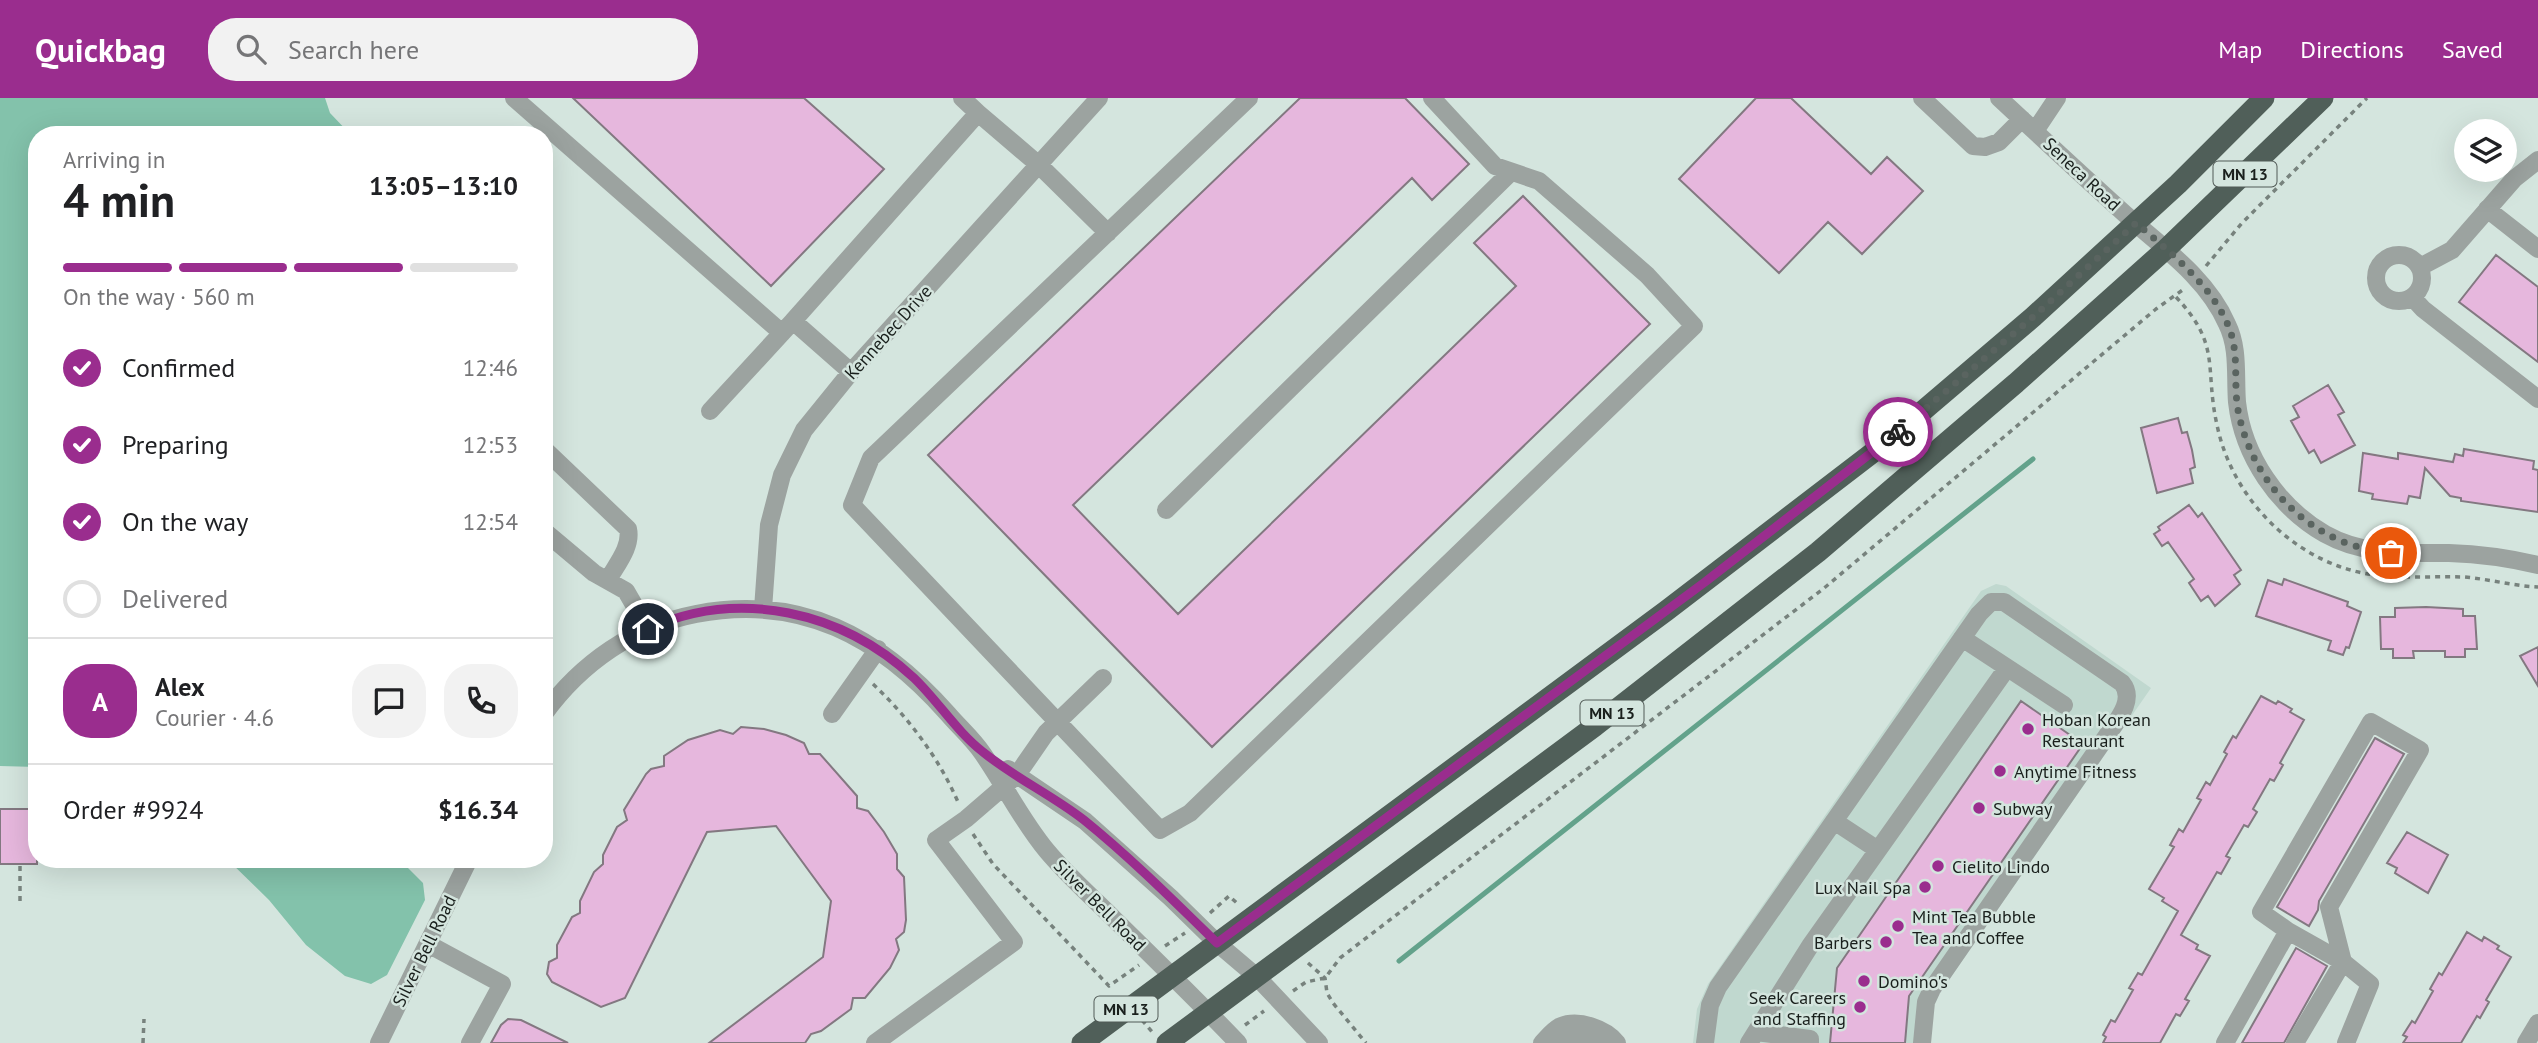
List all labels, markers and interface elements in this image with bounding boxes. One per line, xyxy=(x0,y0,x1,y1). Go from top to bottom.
search box xyxy=(208,18,698,81)
text: Quickbag xyxy=(35,28,166,71)
icon: search xyxy=(232,30,270,68)
text: Search here xyxy=(288,33,419,66)
text: Map xyxy=(2218,34,2262,65)
text: Directions xyxy=(2300,34,2404,65)
text: Saved xyxy=(2442,34,2503,65)
map controls xyxy=(2454,119,2517,182)
button: layers xyxy=(2454,119,2517,182)
street label: Seneca Road xyxy=(2039,132,2125,216)
text: Arriving in xyxy=(63,145,165,174)
road number: MN 13 xyxy=(2214,162,2276,186)
text: 13:05–13:10 xyxy=(369,169,518,202)
text: 4 min xyxy=(63,170,175,230)
street label: Kennebec Drive xyxy=(839,280,937,384)
text: On the way · 560 m xyxy=(63,282,255,311)
icon: check xyxy=(63,349,101,387)
text: Confirmed xyxy=(122,351,235,384)
text: 12:46 xyxy=(463,353,518,382)
courier xyxy=(1863,397,1933,467)
icon: bike xyxy=(1879,413,1917,451)
icon: check xyxy=(63,426,101,464)
text: Preparing xyxy=(122,428,229,461)
text: 12:53 xyxy=(463,430,518,459)
icon: check xyxy=(63,503,101,541)
text: On the way xyxy=(122,505,248,538)
text: 12:54 xyxy=(463,507,518,536)
pin xyxy=(2361,523,2421,583)
icon: bag xyxy=(2372,534,2410,572)
text: Delivered xyxy=(122,582,228,615)
pin xyxy=(618,599,678,659)
icon: home xyxy=(629,610,667,648)
button: chat xyxy=(352,664,426,738)
button: phone xyxy=(444,664,518,738)
text: Alex xyxy=(155,670,205,703)
text: A xyxy=(92,685,108,718)
road number: MN 13 xyxy=(1580,700,1644,726)
text: Courier · 4.6 xyxy=(155,703,274,732)
place label: Hoban Korean Restaurant xyxy=(2042,708,2151,752)
marker: Hoban Korean Restaurant xyxy=(2020,721,2036,737)
place label: Anytime Fitness xyxy=(2014,760,2137,783)
marker: Anytime Fitness xyxy=(1992,763,2008,779)
text: Order #9924 xyxy=(63,793,203,826)
text: $16.34 xyxy=(438,793,518,826)
place label: Subway xyxy=(1993,797,2053,820)
marker: Subway xyxy=(1971,800,1987,816)
street label: Silver Bell Road xyxy=(1049,854,1151,956)
place label: Cielito Lindo xyxy=(1952,855,2050,878)
marker: Cielito Lindo xyxy=(1930,858,1946,874)
place label: Lux Nail Spa xyxy=(1815,876,1911,899)
marker: Lux Nail Spa xyxy=(1917,879,1933,895)
street label: Silver Bell Road xyxy=(387,891,461,1011)
place label: Mint Tea Bubble Tea and Coffee xyxy=(1912,905,2036,949)
marker: Mint Tea Bubble Tea and Coffee xyxy=(1890,918,1906,934)
place label: Barbers xyxy=(1814,931,1872,954)
marker: Barbers xyxy=(1878,934,1894,950)
place label: Domino's xyxy=(1878,970,1948,993)
marker: Domino's xyxy=(1856,973,1872,989)
place label: Seek Careers and Staffing xyxy=(1749,986,1846,1030)
road number: MN 13 xyxy=(1094,996,1158,1021)
marker: Seek Careers and Staffing xyxy=(1852,999,1868,1015)

